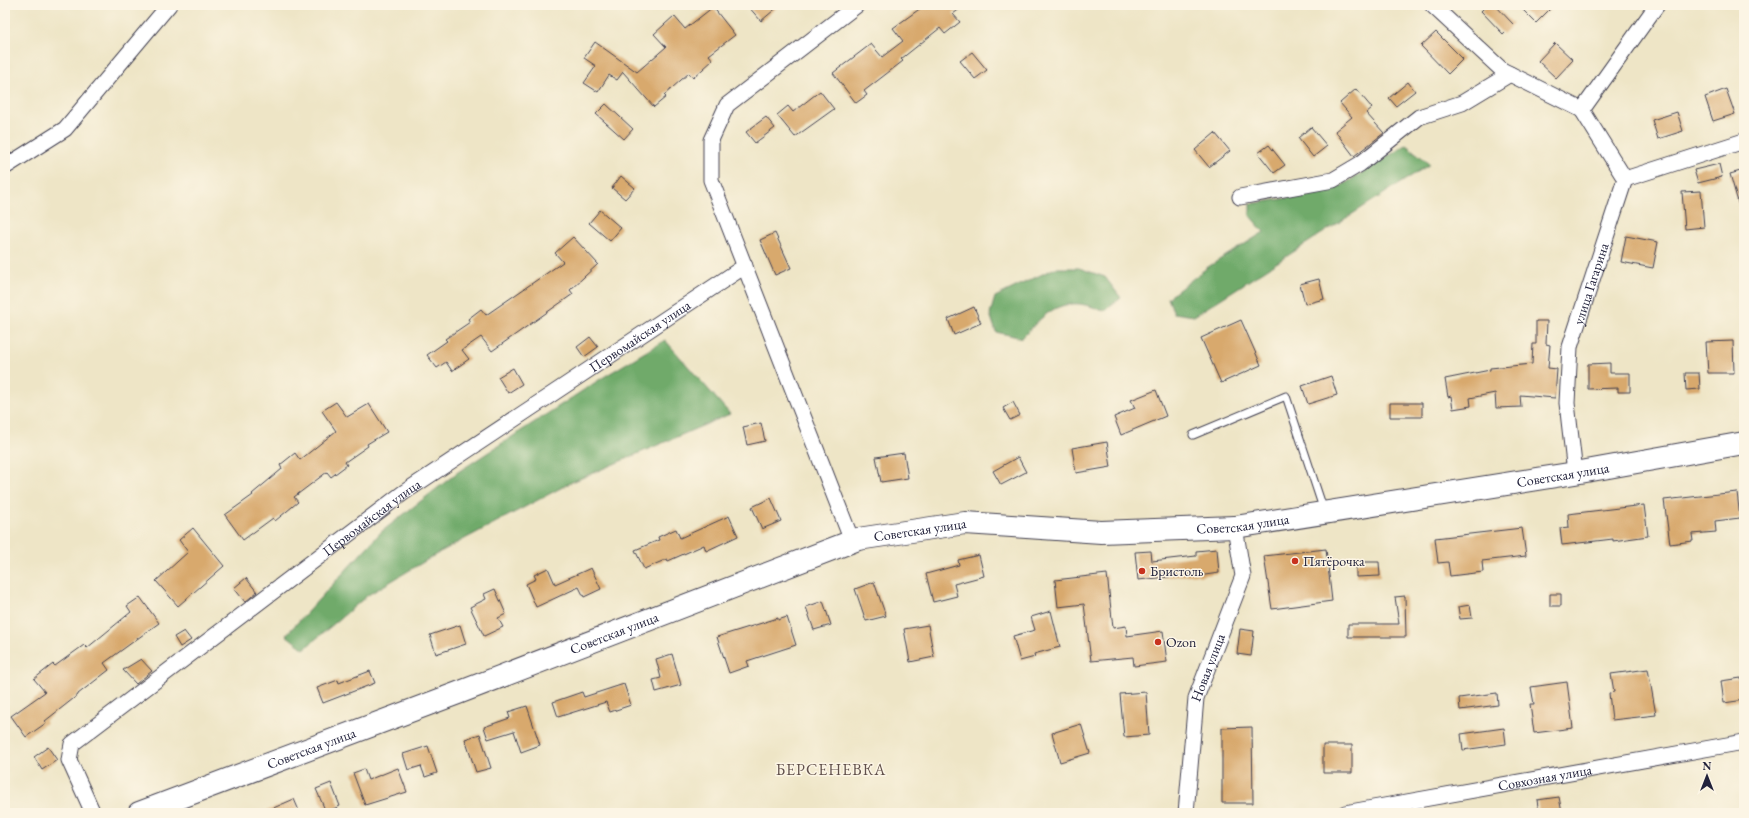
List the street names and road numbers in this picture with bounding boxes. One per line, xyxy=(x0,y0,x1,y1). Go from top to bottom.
street label: улица Гагарина xyxy=(1569,240,1613,327)
street label: Первомайская улица xyxy=(586,295,694,376)
street label: Советская улица xyxy=(1515,458,1611,491)
street label: Первомайская улица xyxy=(319,475,424,560)
street label: Советская улица xyxy=(1196,509,1291,537)
street label: Советская улица xyxy=(872,514,968,546)
street label: Советская улица xyxy=(567,608,661,658)
street label: Новая улица xyxy=(1186,631,1229,704)
street label: Советская улица xyxy=(264,723,358,773)
street label: Совхозная улица xyxy=(1496,760,1594,795)

